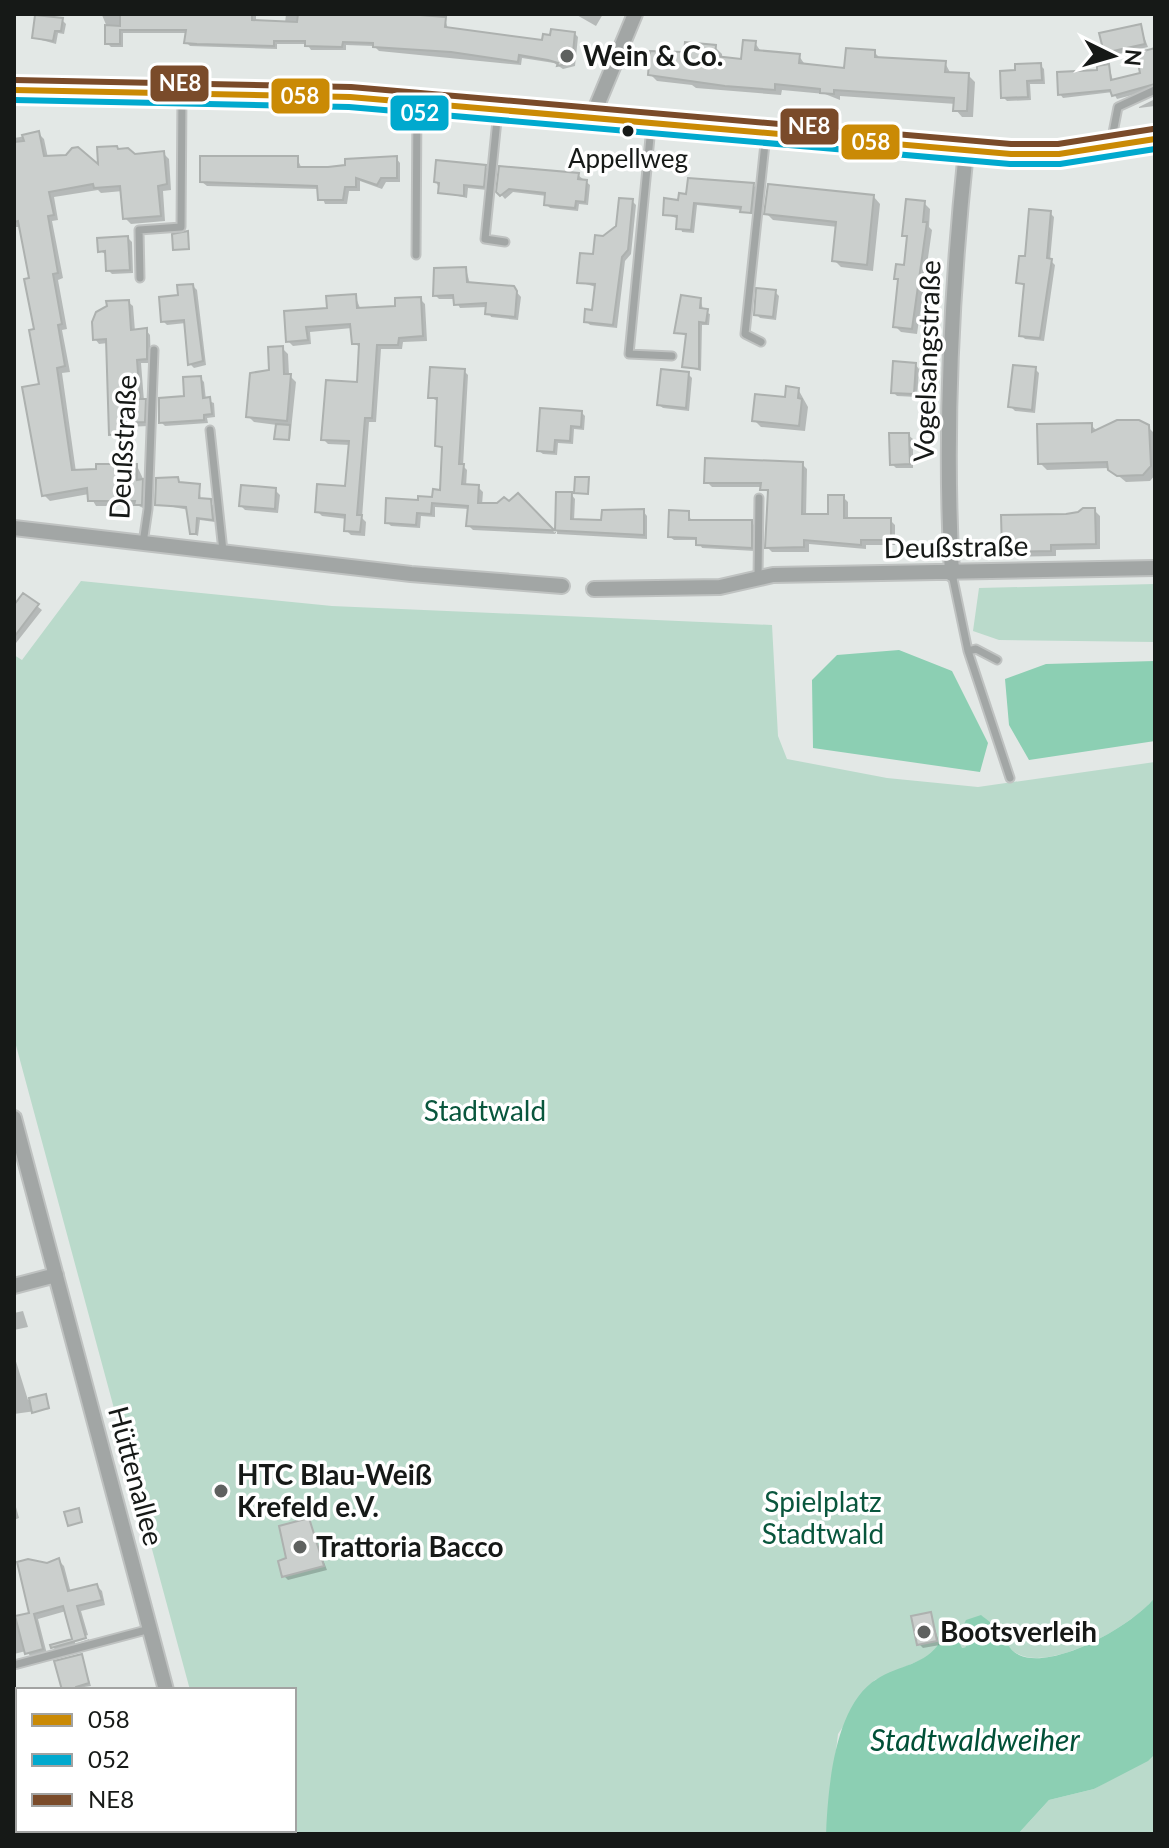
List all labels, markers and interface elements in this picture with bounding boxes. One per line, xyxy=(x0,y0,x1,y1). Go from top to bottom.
north arrow xyxy=(1073,16,1153,96)
place label: Wein & Co. xyxy=(583,38,723,72)
marker: Wein & Co. xyxy=(558,47,576,65)
text: N xyxy=(1119,48,1148,67)
line badge: NE8 xyxy=(149,64,210,103)
text: NE8 xyxy=(159,69,201,96)
line badge: 058 xyxy=(270,77,331,115)
text: 058 xyxy=(281,82,319,109)
line badge: 052 xyxy=(389,94,450,132)
text: 052 xyxy=(401,99,439,126)
line badge: NE8 xyxy=(779,107,840,146)
text: NE8 xyxy=(788,112,830,139)
marker: Appellweg xyxy=(620,123,636,139)
line badge: 058 xyxy=(840,123,901,161)
text: 058 xyxy=(852,128,890,155)
place label: Appellweg xyxy=(568,142,688,174)
street label: Vogelsangstraße xyxy=(905,260,947,462)
street label: Deußstraße xyxy=(101,374,143,520)
street label: Deußstraße xyxy=(883,528,1029,564)
park label: Stadtwald xyxy=(424,1093,546,1127)
street label: Hüttenallee xyxy=(102,1402,172,1549)
place label: HTC Blau-Weiß Krefeld e.V. xyxy=(237,1457,432,1523)
marker: HTC Blau-Weiß Krefeld e.V. xyxy=(212,1482,230,1500)
park label: Spielplatz Stadtwald xyxy=(762,1484,884,1550)
place label: Trattoria Bacco xyxy=(316,1529,503,1563)
marker: Trattoria Bacco xyxy=(291,1538,309,1556)
place label: Bootsverleih xyxy=(940,1614,1097,1648)
marker: Bootsverleih xyxy=(915,1623,933,1641)
legend xyxy=(16,1688,296,1832)
text: 058 xyxy=(88,1704,130,1733)
water label: Stadtwaldweiher xyxy=(870,1721,1080,1757)
text: 052 xyxy=(88,1744,130,1773)
text: NE8 xyxy=(88,1784,134,1813)

